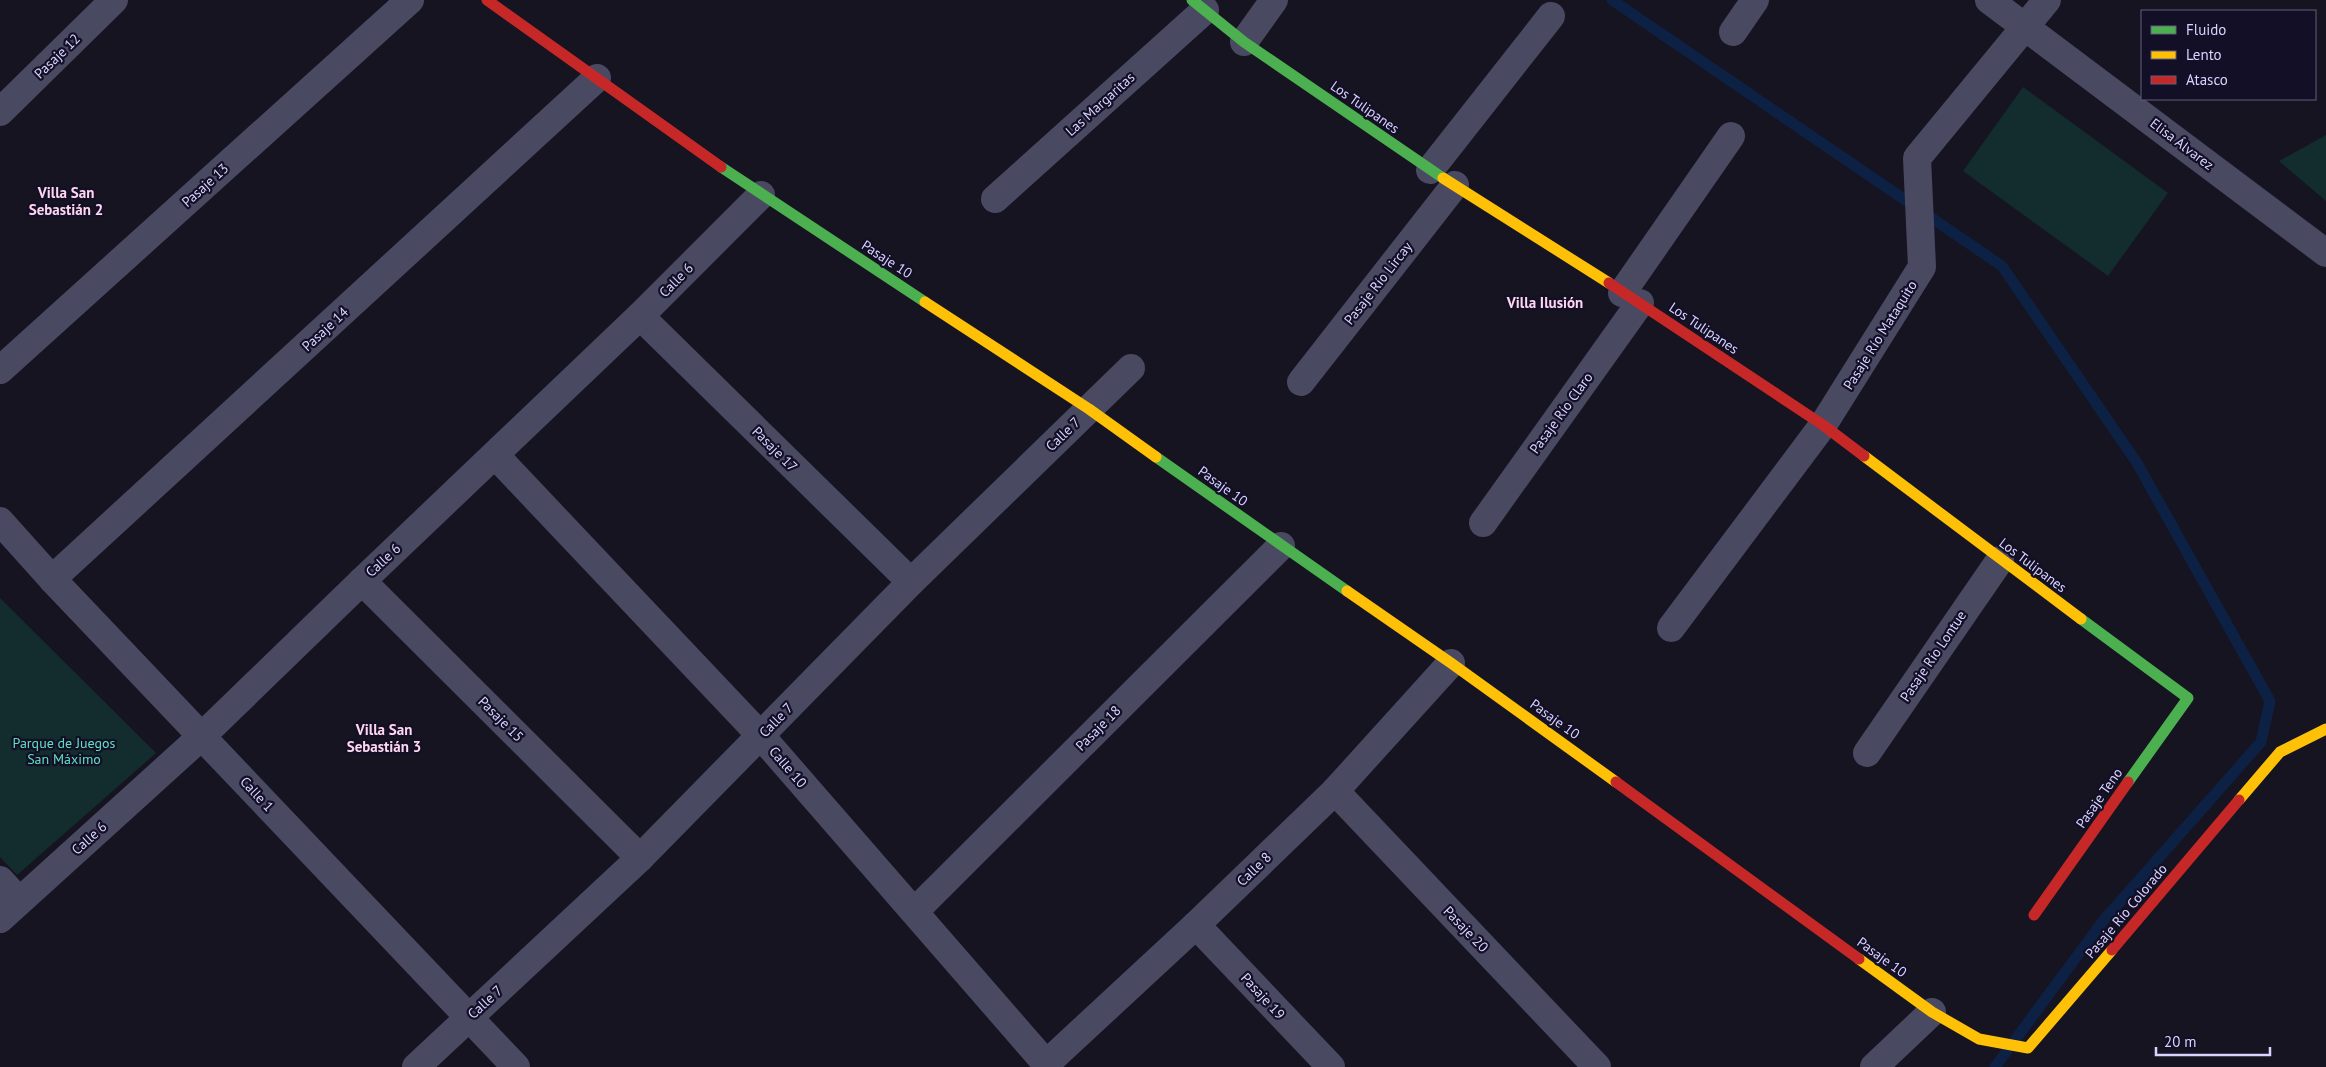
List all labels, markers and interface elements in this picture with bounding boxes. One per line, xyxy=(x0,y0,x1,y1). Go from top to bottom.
legend xyxy=(2141,10,2316,100)
text: Fluido xyxy=(2186,20,2226,39)
street label: Pasaje 12 xyxy=(30,30,84,82)
text: Lento xyxy=(2186,45,2222,64)
street label: Las Margaritas xyxy=(1062,68,1138,140)
text: Atasco xyxy=(2186,70,2228,89)
street label: Los Tulipanes xyxy=(1327,77,1403,137)
street label: Elisa Álvarez xyxy=(2146,114,2218,174)
street label: Pasaje 13 xyxy=(178,159,232,211)
district label: Villa San Sebastián 2 xyxy=(29,183,103,219)
street label: Pasaje 10 xyxy=(858,236,916,282)
street label: Pasaje Río Lircay xyxy=(1340,238,1416,328)
street label: Calle 6 xyxy=(655,259,697,301)
street label: Pasaje Río Mataquito xyxy=(1839,277,1921,393)
district label: Villa Ilusión xyxy=(1506,293,1583,312)
street label: Los Tulipanes xyxy=(1666,298,1742,358)
street label: Pasaje 14 xyxy=(298,303,352,355)
street label: Pasaje Río Claro xyxy=(1525,369,1597,457)
street label: Calle 7 xyxy=(1042,413,1084,455)
street label: Pasaje 17 xyxy=(748,422,802,476)
street label: Pasaje 10 xyxy=(1195,462,1252,510)
street label: Los Tulipanes xyxy=(1996,534,2070,596)
street label: Calle 6 xyxy=(362,539,404,581)
street label: Pasaje Río Lontue xyxy=(1896,607,1970,705)
street label: Pasaje 15 xyxy=(474,692,528,746)
street label: Pasaje 10 xyxy=(1527,695,1584,743)
street label: Calle 7 xyxy=(755,699,797,741)
street label: Pasaje 18 xyxy=(1071,701,1125,755)
district label: Villa San Sebastián 3 xyxy=(347,720,421,756)
park label: Parque de Juegos San Máximo xyxy=(13,734,116,768)
street label: Calle 10 xyxy=(765,743,811,792)
street label: Pasaje Teno xyxy=(2072,764,2126,832)
street label: Calle 1 xyxy=(236,773,278,815)
street label: Calle 6 xyxy=(68,817,110,859)
street label: Calle 8 xyxy=(1233,848,1275,890)
street label: Pasaje Río Colorado xyxy=(2081,860,2171,962)
street label: Pasaje 20 xyxy=(1440,902,1493,956)
street label: Pasaje 10 xyxy=(1854,933,1911,981)
street label: Pasaje 19 xyxy=(1237,969,1289,1023)
street label: Calle 7 xyxy=(464,981,506,1023)
scale bar xyxy=(2156,1024,2270,1056)
text: 20 m xyxy=(2164,1032,2197,1051)

